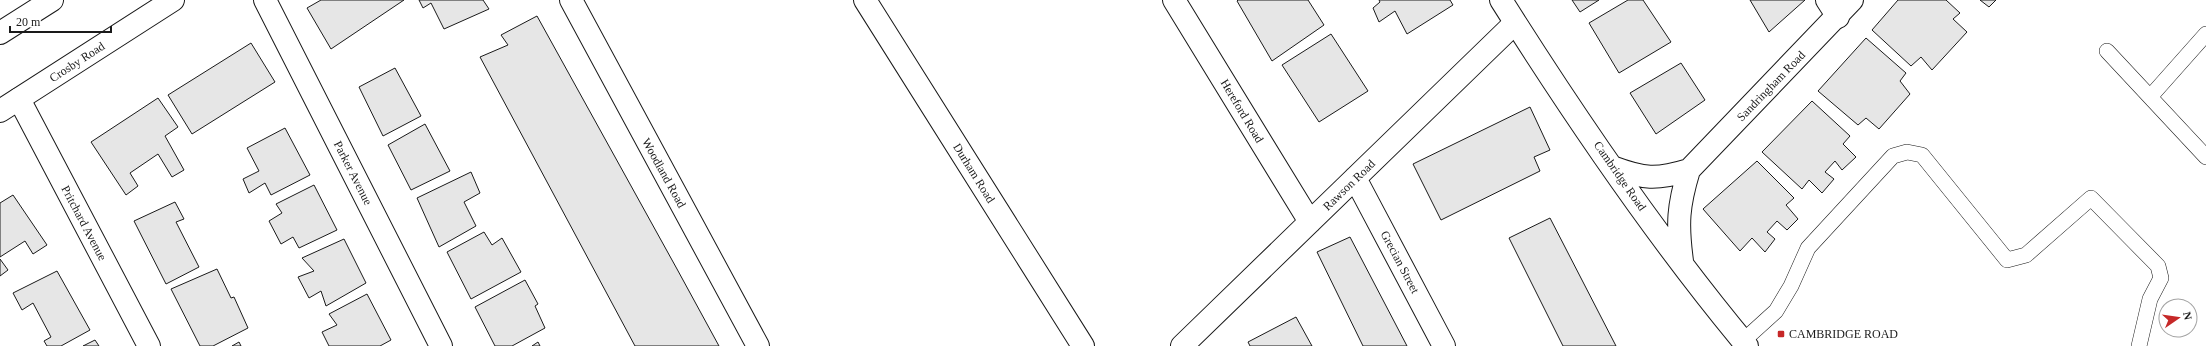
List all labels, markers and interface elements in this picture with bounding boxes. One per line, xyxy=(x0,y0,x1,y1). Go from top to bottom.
scale bar xyxy=(10,8,111,34)
text: 20 m xyxy=(16,15,41,29)
street label: Crosby Road xyxy=(47,39,107,85)
street label: Sandringham Road xyxy=(1734,48,1808,124)
street label: Hereford Road xyxy=(1218,77,1266,145)
street label: Woodland Road xyxy=(639,136,689,210)
street label: Parker Avenue xyxy=(331,139,375,207)
street label: Cambridge Road xyxy=(1591,139,1649,213)
street label: Durham Road xyxy=(950,141,998,205)
street label: Rawson Road xyxy=(1320,157,1378,213)
street label: Pritchard Avenue xyxy=(58,183,110,263)
street label: Grecian Street xyxy=(1378,228,1423,296)
north arrow xyxy=(2158,298,2198,338)
text: N xyxy=(2181,311,2194,321)
place label: CAMBRIDGE ROAD xyxy=(1789,327,1898,341)
marker: CAMBRIDGE ROAD xyxy=(1776,329,1786,339)

